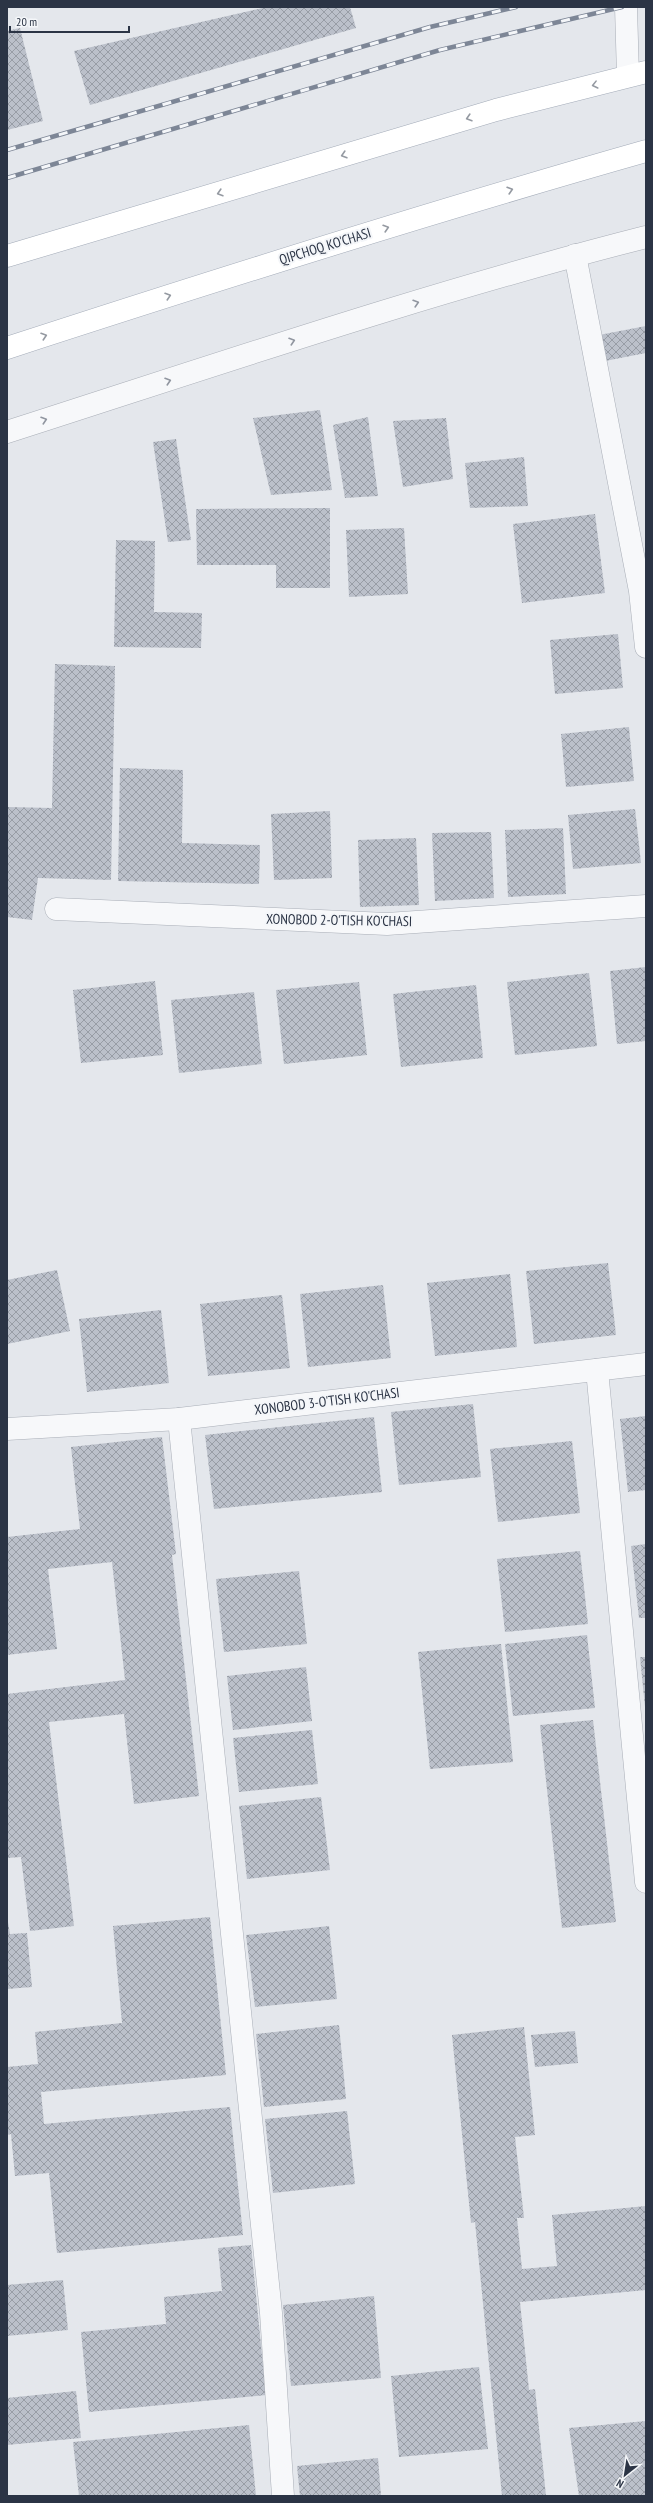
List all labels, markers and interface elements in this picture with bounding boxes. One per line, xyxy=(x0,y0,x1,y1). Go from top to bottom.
scale bar xyxy=(10,8,129,34)
text: 20 m xyxy=(16,14,37,29)
one-way arrow xyxy=(591,80,598,89)
one-way arrow xyxy=(466,113,473,122)
one-way arrow xyxy=(341,150,348,159)
one-way arrow xyxy=(506,186,513,195)
one-way arrow xyxy=(217,188,224,197)
street label: QIPCHOQ KO'CHASI xyxy=(277,223,373,269)
one-way arrow xyxy=(382,224,389,233)
one-way arrow xyxy=(164,292,171,300)
one-way arrow xyxy=(412,299,419,308)
one-way arrow xyxy=(40,332,47,340)
one-way arrow xyxy=(288,337,295,346)
one-way arrow xyxy=(164,377,171,385)
one-way arrow xyxy=(40,416,47,425)
street label: XONOBOD 2-O'TISH KO'CHASI xyxy=(266,910,412,930)
street label: XONOBOD 3-O'TISH KO'CHASI xyxy=(253,1383,401,1419)
north arrow xyxy=(605,2455,645,2495)
text: N xyxy=(614,2476,626,2491)

